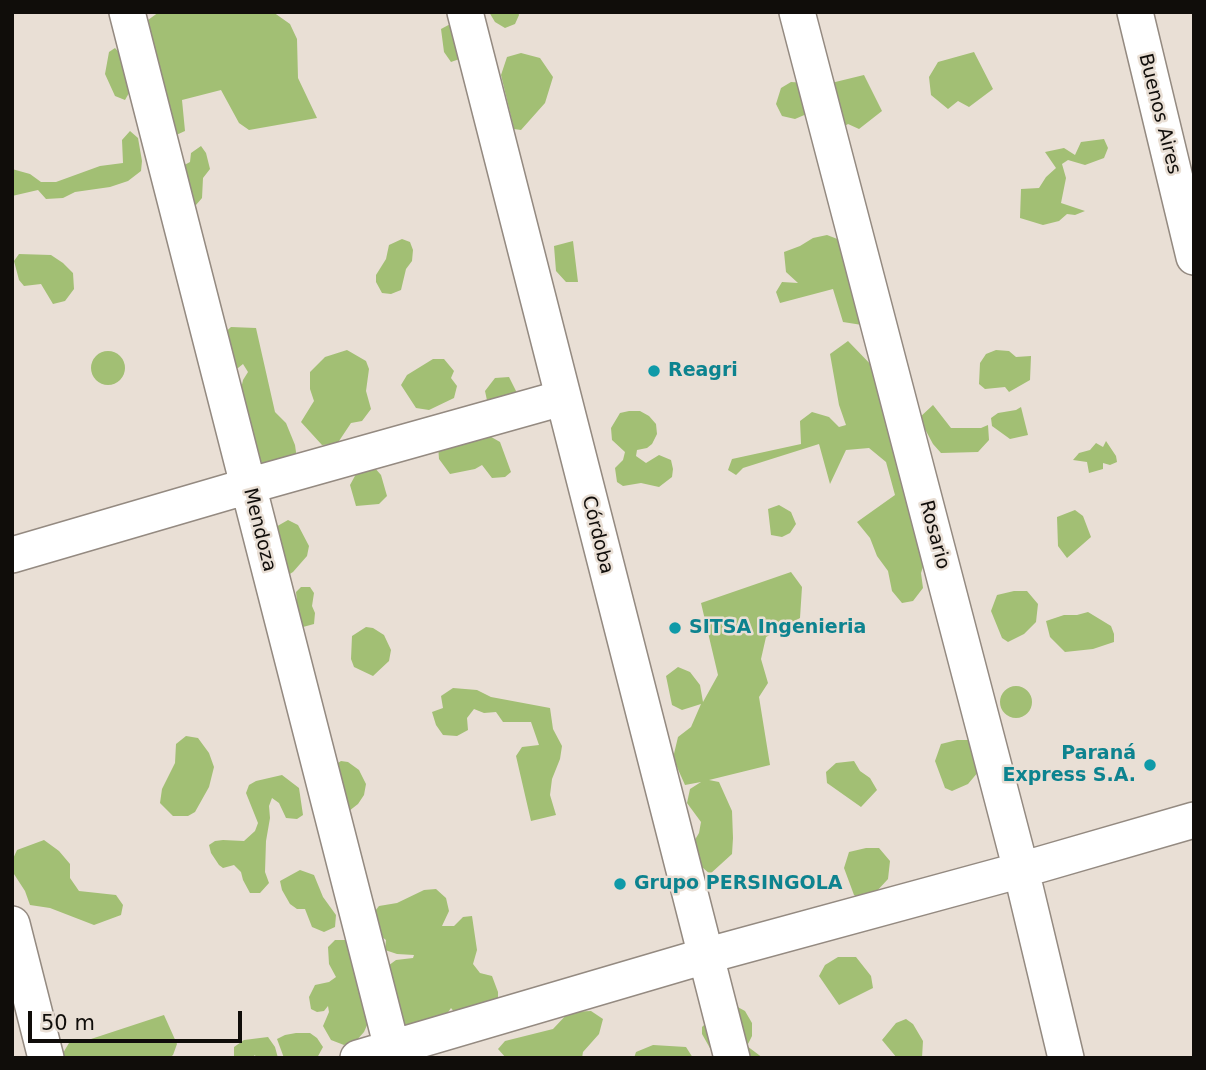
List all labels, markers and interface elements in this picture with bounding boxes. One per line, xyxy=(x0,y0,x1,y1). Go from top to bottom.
street label: Buenos Aires xyxy=(1133,51,1185,177)
place label: Reagri xyxy=(668,360,738,382)
marker: Reagri xyxy=(646,363,662,379)
street label: Mendoza xyxy=(238,486,280,574)
street label: Córdoba xyxy=(576,494,618,576)
street label: Rosario xyxy=(914,498,954,572)
place label: SITSA Ingenieria xyxy=(689,617,866,639)
marker: SITSA Ingenieria xyxy=(667,620,683,636)
place label: Paraná Express S.A. xyxy=(1002,743,1136,787)
marker: Paraná Express S.A. xyxy=(1142,757,1158,773)
place label: Grupo PERSINGOLA xyxy=(634,873,843,895)
marker: Grupo PERSINGOLA xyxy=(612,876,628,892)
scale bar xyxy=(32,996,245,1040)
text: 50 m xyxy=(41,1011,95,1035)

